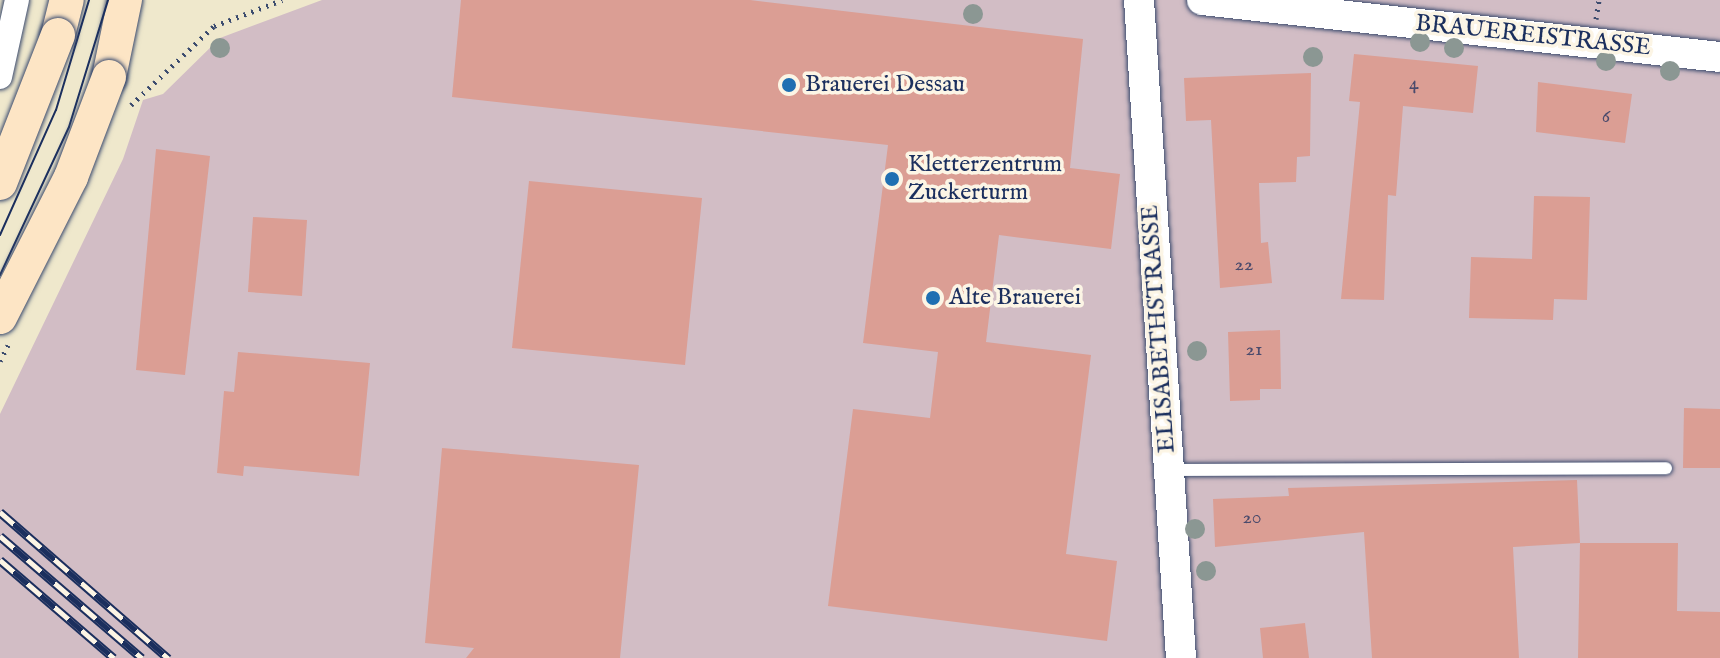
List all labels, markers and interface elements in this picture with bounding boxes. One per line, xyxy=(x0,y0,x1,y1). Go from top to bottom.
street label: BRAUEREISTRASSE xyxy=(1414,9,1652,63)
place label: Brauerei Dessau xyxy=(805,71,965,99)
house number: 4 xyxy=(1409,71,1419,95)
marker: Brauerei Dessau xyxy=(780,76,798,94)
house number: 6 xyxy=(1602,104,1610,128)
place label: Kletterzentrum Zuckerturm xyxy=(908,151,1062,207)
marker: Kletterzentrum Zuckerturm xyxy=(883,170,901,188)
street label: ELISABETHSTRASSE xyxy=(1136,204,1182,454)
house number: 22 xyxy=(1235,252,1253,276)
place label: Alte Brauerei xyxy=(949,284,1081,312)
marker: Alte Brauerei xyxy=(924,289,942,307)
house number: 21 xyxy=(1246,337,1262,361)
house number: 20 xyxy=(1242,505,1262,529)

